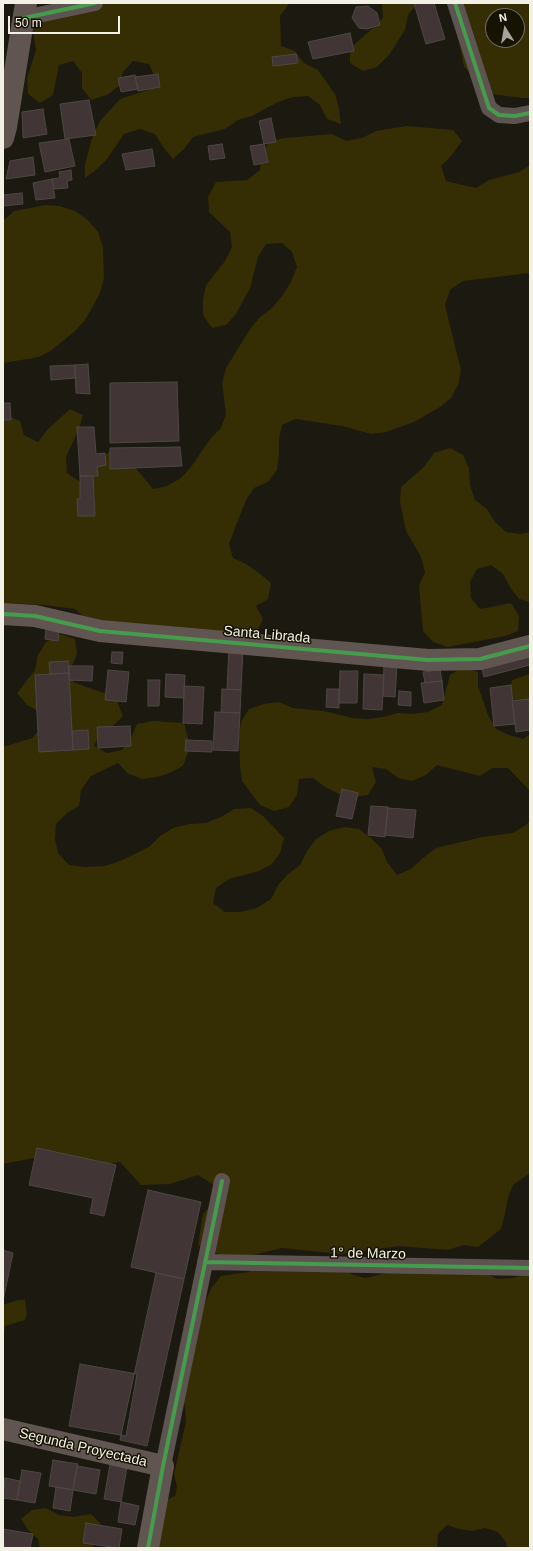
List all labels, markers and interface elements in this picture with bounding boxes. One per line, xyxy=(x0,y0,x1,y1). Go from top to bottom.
scale bar xyxy=(10,8,122,34)
north arrow xyxy=(485,8,525,48)
text: N xyxy=(498,11,508,24)
text: 50 m xyxy=(15,16,42,30)
street label: Santa Librada xyxy=(223,623,311,647)
street label: 1° de Marzo xyxy=(330,1245,406,1263)
street label: Segunda Proyectada xyxy=(17,1425,149,1471)

